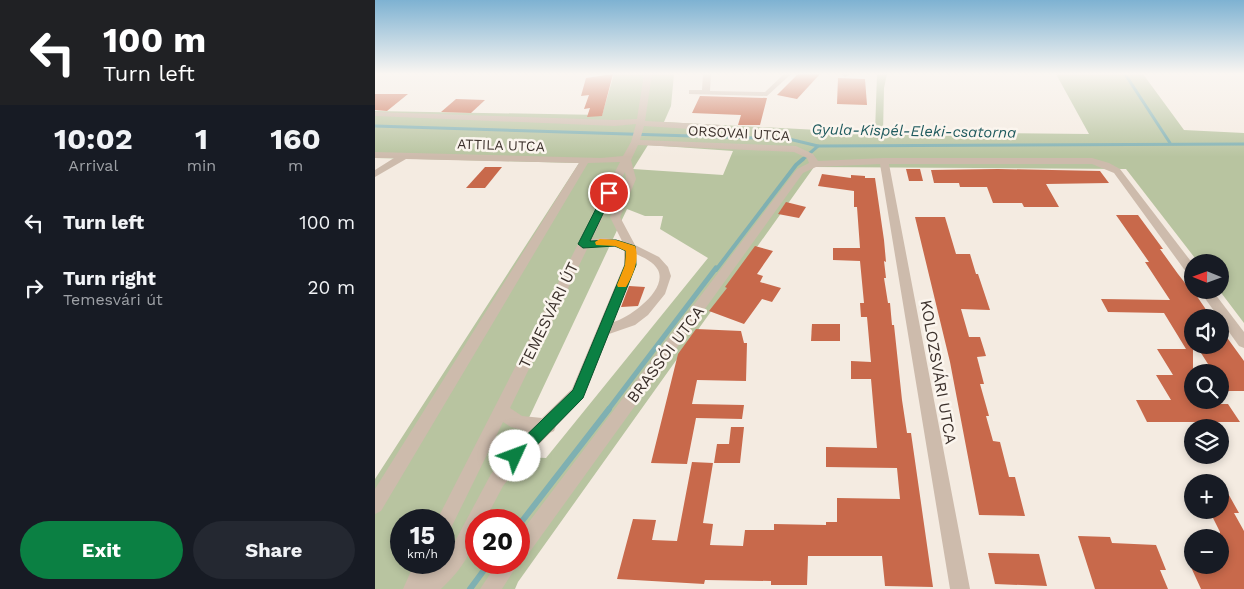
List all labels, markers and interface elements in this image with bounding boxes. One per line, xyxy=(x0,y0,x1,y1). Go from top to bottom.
text: 100 m xyxy=(103,19,206,61)
icon: left xyxy=(20,20,85,85)
text: Turn left xyxy=(103,61,195,86)
water label: Gyula-Kispél-Eleki-csatorna xyxy=(812,120,1016,142)
text: 10:02 xyxy=(54,121,133,156)
text: 1 xyxy=(195,121,208,156)
text: 160 xyxy=(270,121,321,156)
street label: ORSOVAI UTCA xyxy=(687,122,791,144)
street label: ATTILA UTCA xyxy=(457,135,545,155)
text: Arrival xyxy=(68,156,118,175)
text: min xyxy=(187,156,216,175)
text: m xyxy=(288,156,303,175)
pin xyxy=(588,172,630,214)
icon: arrive xyxy=(595,179,623,207)
icon: left xyxy=(20,209,48,237)
text: Turn left xyxy=(63,211,144,234)
text: 100 m xyxy=(299,211,355,234)
north arrow xyxy=(1184,254,1229,299)
map controls xyxy=(1184,254,1229,574)
street label: TEMESVÁRI ÚT xyxy=(515,259,582,371)
text: Turn right xyxy=(63,267,156,290)
icon: right xyxy=(20,274,48,302)
text: 20 m xyxy=(308,276,355,299)
text: Temesvári út xyxy=(63,290,163,309)
street label: KOLOZSVÁRI UTCA xyxy=(916,299,961,446)
street label: BRASSÓI UTCA xyxy=(623,302,708,406)
button: sound xyxy=(1184,309,1229,354)
button: search xyxy=(1184,364,1229,409)
button: layers xyxy=(1184,419,1229,464)
position arrow xyxy=(488,429,540,481)
button: + xyxy=(1184,474,1229,519)
speed limit sign: 20 xyxy=(465,509,530,574)
button: Exit xyxy=(20,521,183,579)
button: Share xyxy=(193,521,355,579)
text: 15 xyxy=(410,521,435,550)
button: − xyxy=(1184,529,1229,574)
text: km/h xyxy=(407,547,438,561)

